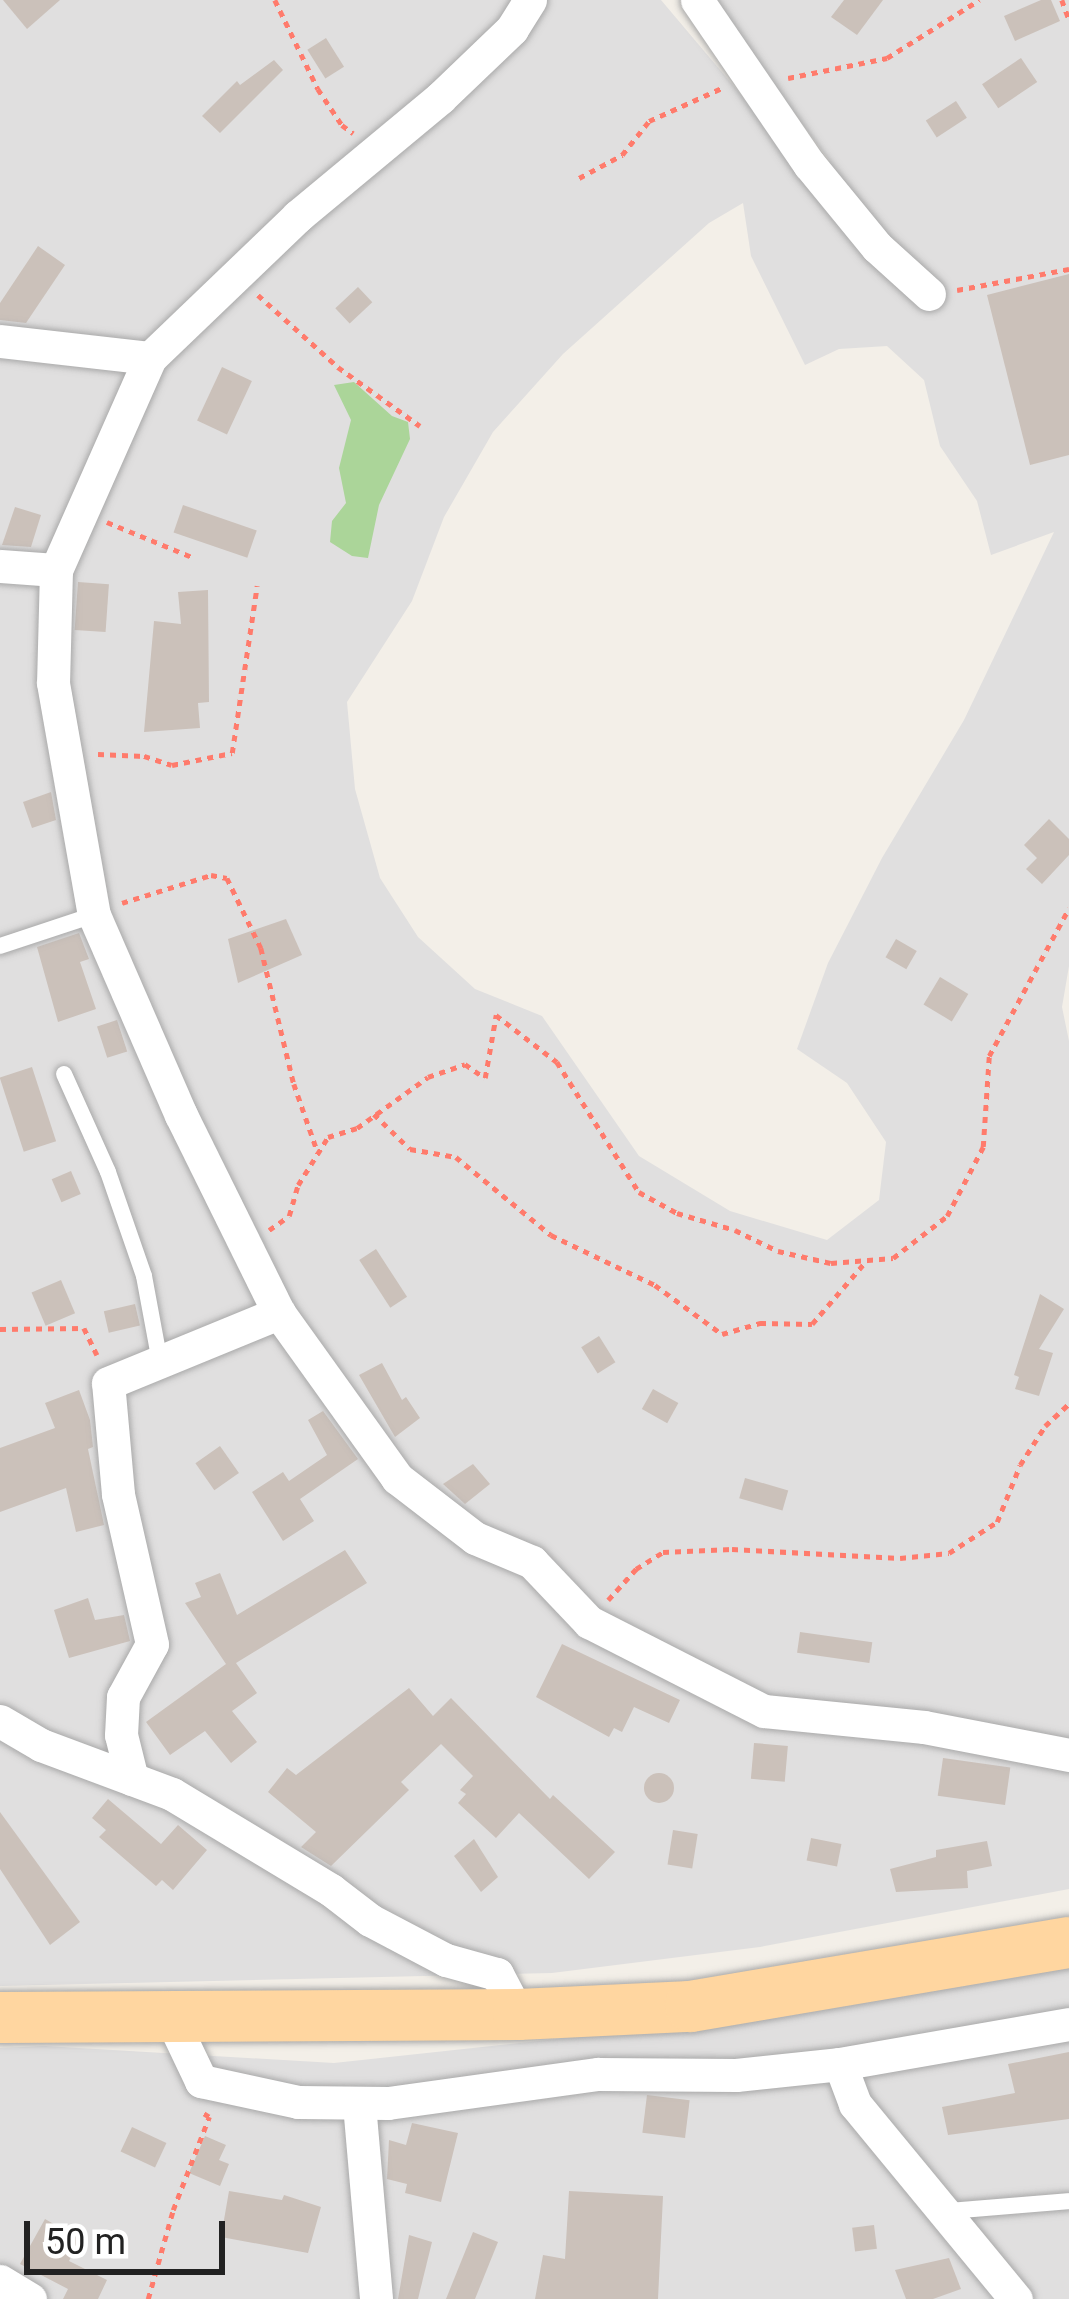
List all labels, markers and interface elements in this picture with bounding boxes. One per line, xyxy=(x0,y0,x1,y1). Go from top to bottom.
scale bar xyxy=(30,2197,231,2271)
text: 50 m xyxy=(45,2221,126,2263)

